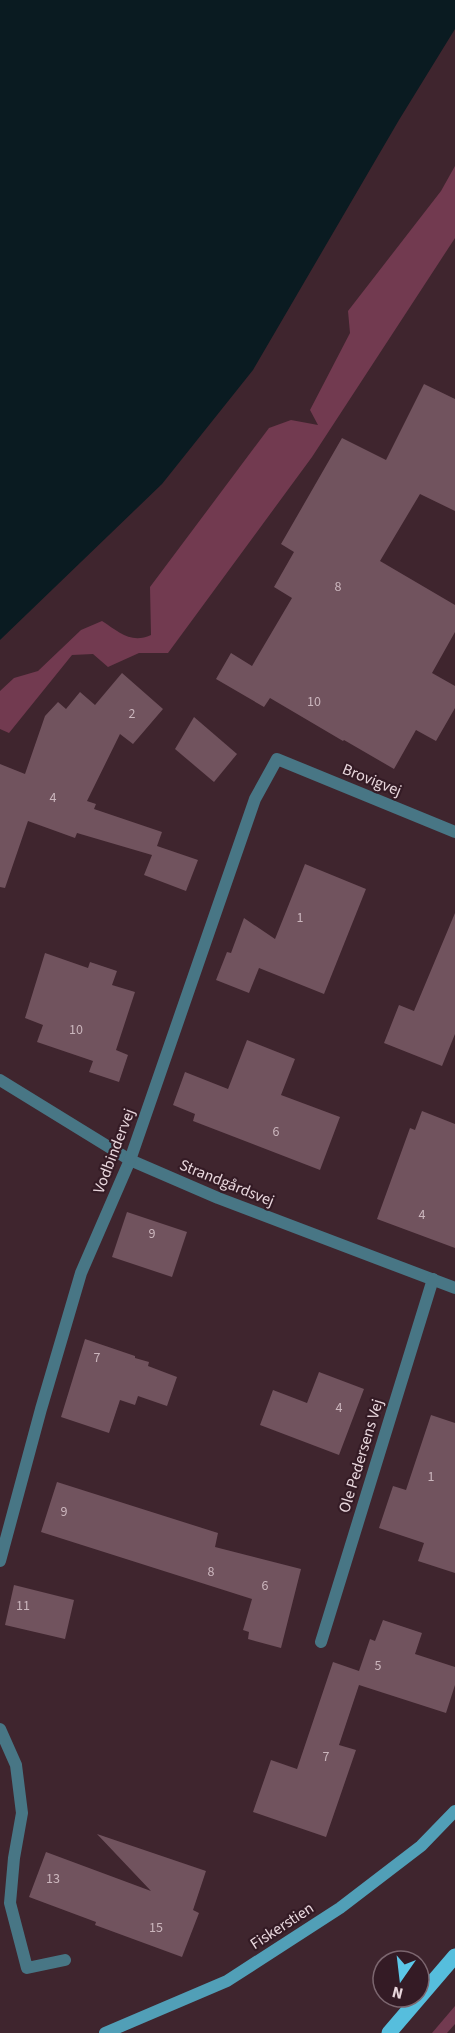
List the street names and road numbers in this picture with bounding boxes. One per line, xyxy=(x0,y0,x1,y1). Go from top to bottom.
street label: Brovigvej xyxy=(339,758,405,802)
street label: Vodbindervej xyxy=(88,1105,140,1197)
street label: Strandgårdsvej xyxy=(176,1154,278,1212)
street label: Ole Pedersens Vej xyxy=(333,1396,389,1516)
street label: Fiskerstien xyxy=(246,1897,318,1955)

